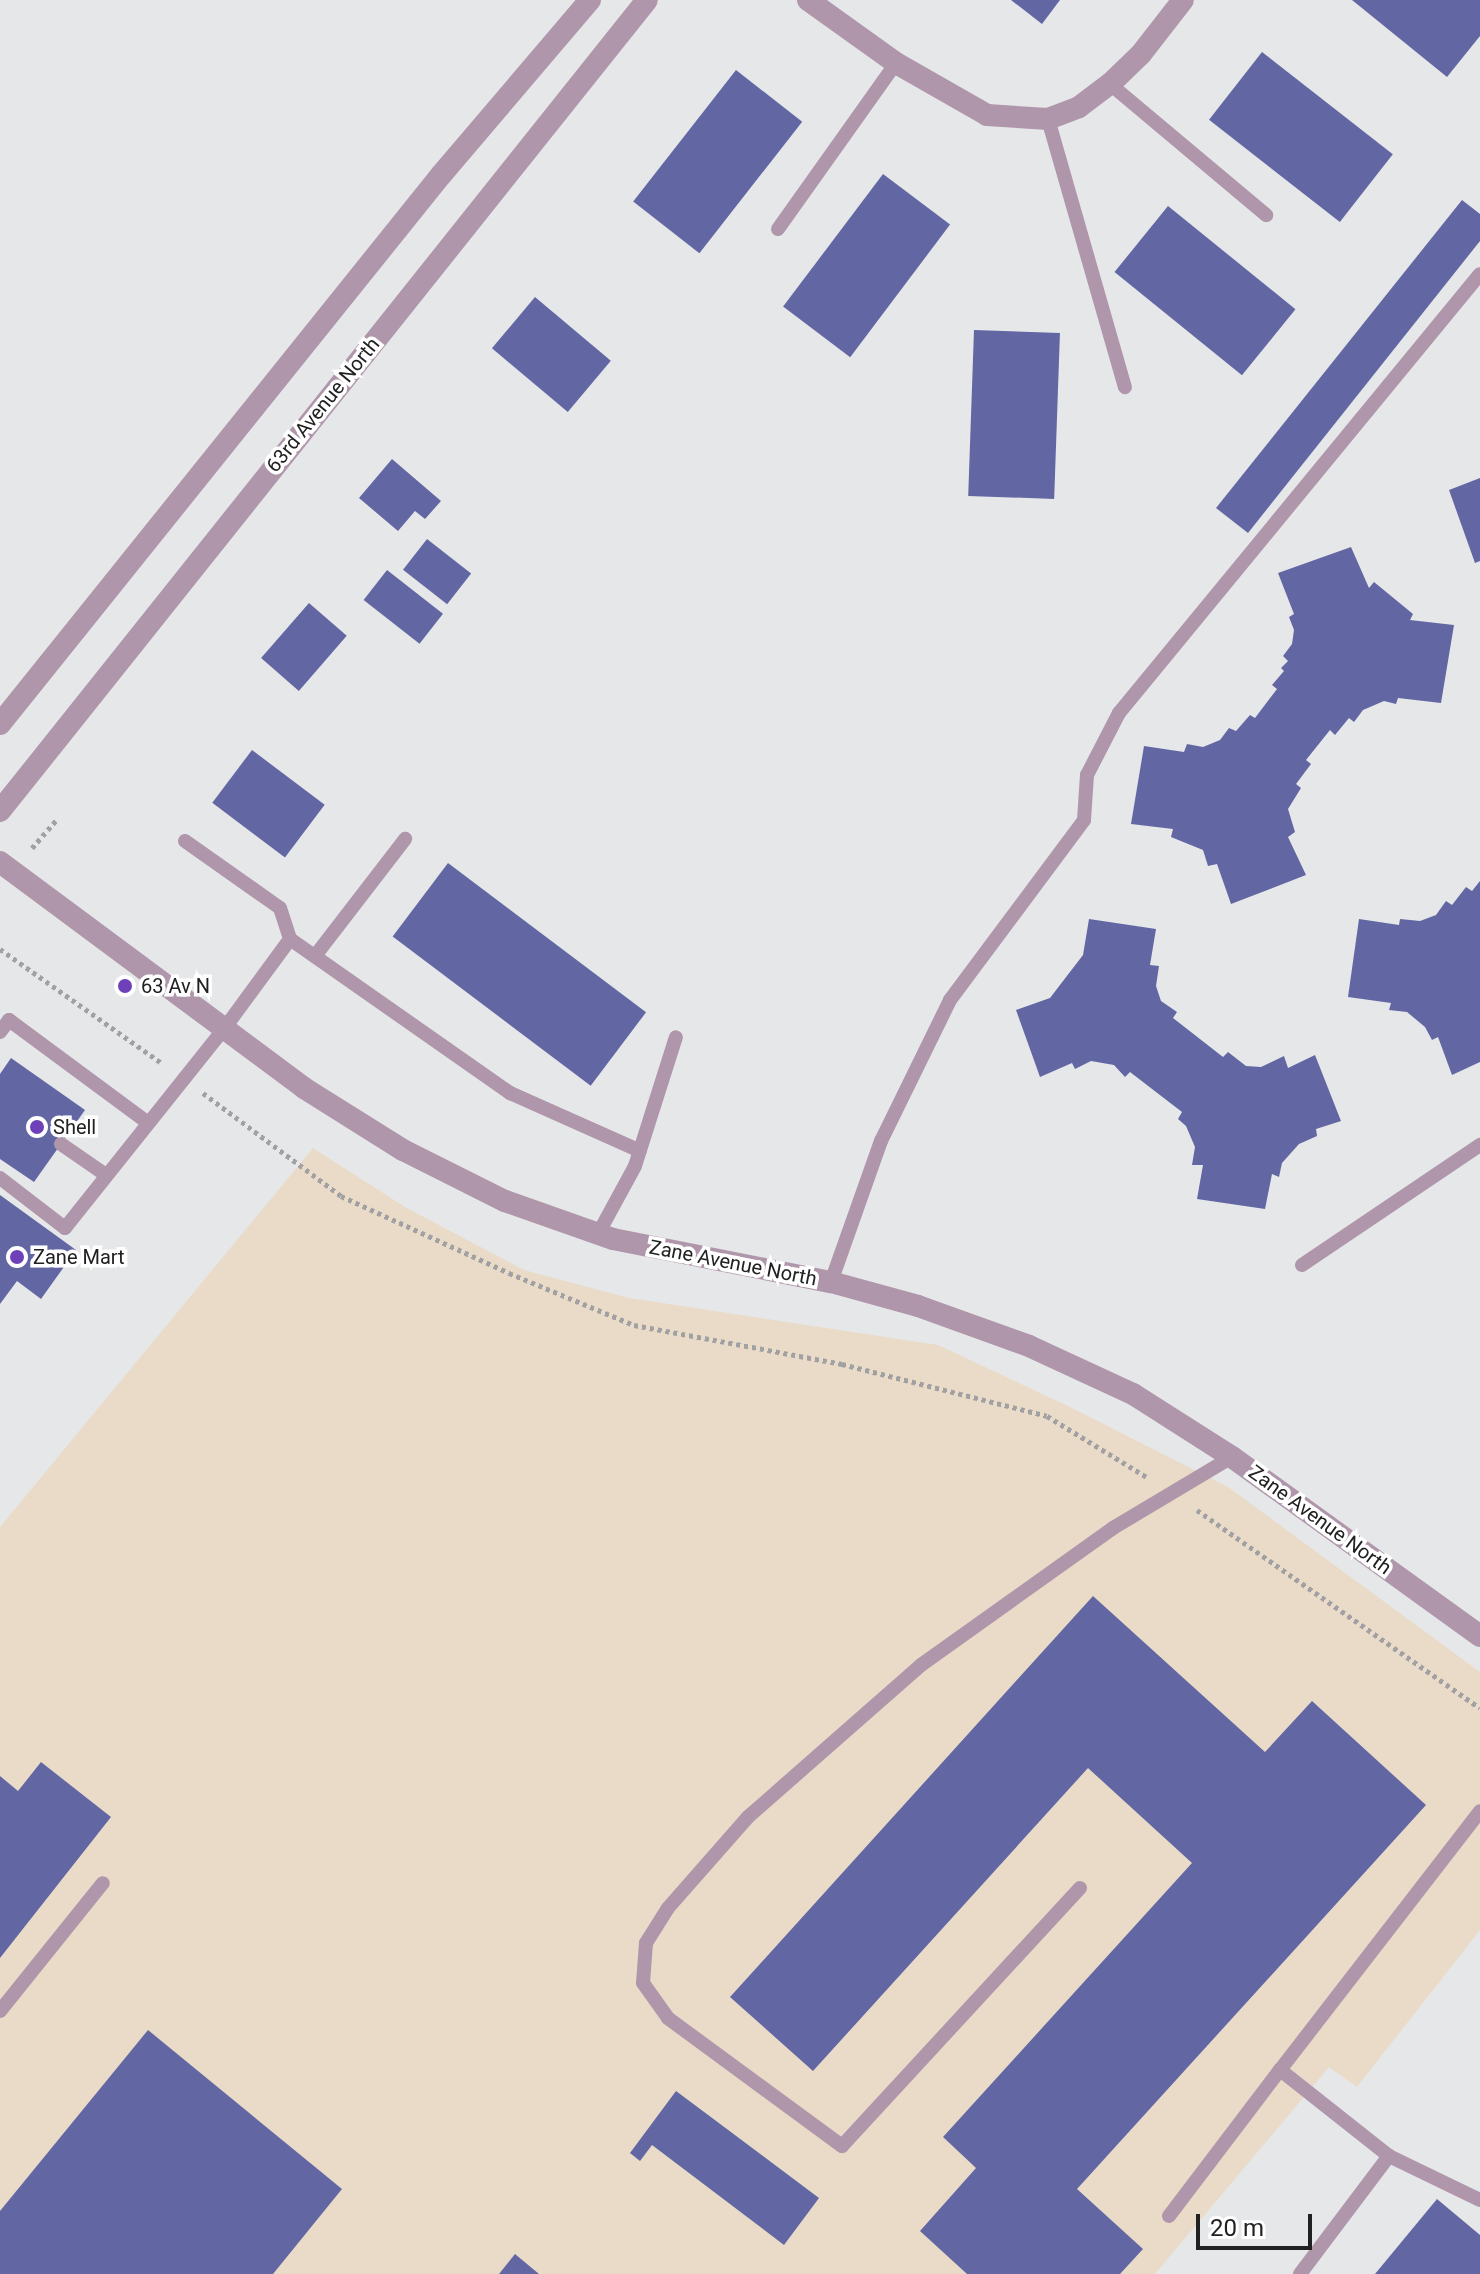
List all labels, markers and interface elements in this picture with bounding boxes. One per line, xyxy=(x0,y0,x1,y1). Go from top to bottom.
street label: 63rd Avenue North xyxy=(261,333,385,477)
place label: 63 Av N xyxy=(141,974,210,998)
marker: 63 Av N xyxy=(116,977,134,995)
place label: Shell xyxy=(53,1115,96,1139)
marker: Shell xyxy=(28,1118,46,1136)
street label: Zane Avenue North xyxy=(647,1235,819,1291)
place label: Zane Mart xyxy=(33,1245,125,1269)
marker: Zane Mart xyxy=(8,1248,26,1266)
street label: Zane Avenue North xyxy=(1244,1460,1396,1580)
scale bar xyxy=(1200,2198,1316,2248)
text: 20 m xyxy=(1210,2214,1264,2242)

